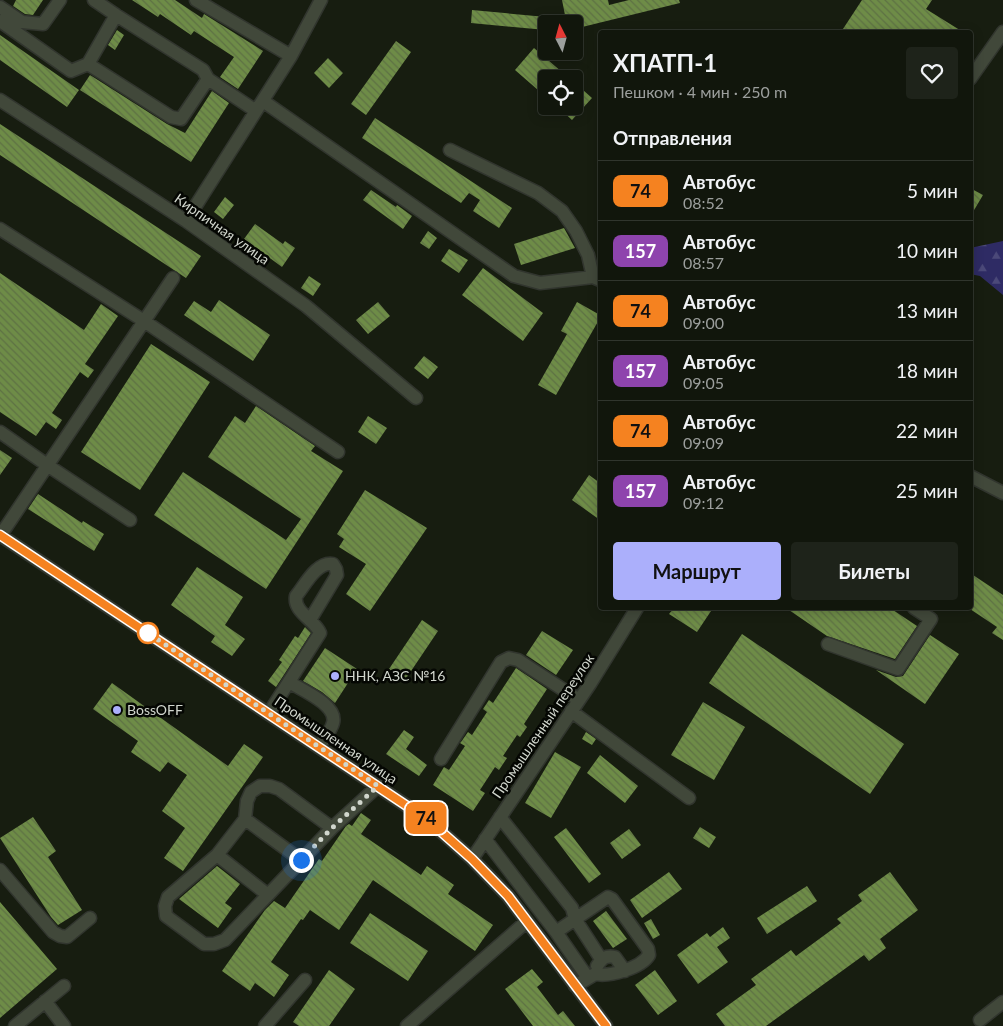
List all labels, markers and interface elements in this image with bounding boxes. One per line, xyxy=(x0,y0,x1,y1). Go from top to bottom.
north arrow xyxy=(538,15,582,60)
map controls xyxy=(538,15,583,115)
button: heart xyxy=(906,47,958,99)
text: ХПАТП-1 xyxy=(613,48,717,77)
button: locate xyxy=(538,70,583,115)
text: Пешком · 4 мин · 250 m xyxy=(613,82,787,101)
text: Отправления xyxy=(613,126,732,149)
text: Автобус xyxy=(683,170,756,193)
text: 5 мин xyxy=(907,179,958,202)
text: 74 xyxy=(630,180,651,202)
street label: Кирпичная улица xyxy=(172,190,273,268)
text: 08:52 xyxy=(683,193,724,212)
text: Автобус xyxy=(683,230,756,253)
text: 10 мин xyxy=(896,239,958,262)
text: 157 xyxy=(625,240,656,262)
text: 08:57 xyxy=(683,253,724,272)
text: Автобус xyxy=(683,290,756,313)
text: 13 мин xyxy=(896,299,958,322)
text: 74 xyxy=(630,300,651,322)
text: 09:00 xyxy=(683,313,724,332)
text: Автобус xyxy=(683,350,756,373)
text: 18 мин xyxy=(896,359,958,382)
text: 157 xyxy=(625,360,656,382)
text: 09:05 xyxy=(683,373,724,392)
text: Автобус xyxy=(683,410,756,433)
text: 22 мин xyxy=(896,419,958,442)
text: 74 xyxy=(630,420,651,442)
text: 09:09 xyxy=(683,433,724,452)
text: Автобус xyxy=(683,470,756,493)
text: 25 мин xyxy=(896,479,958,502)
text: 157 xyxy=(625,480,656,502)
text: 09:12 xyxy=(683,493,724,512)
button: Маршрут xyxy=(613,542,781,600)
button: Билеты xyxy=(791,542,958,600)
unlabelled marker xyxy=(137,622,159,644)
street label: Промышленный переулок xyxy=(488,650,598,801)
place label: ННК, АЗС №16 xyxy=(345,667,445,684)
marker: ННК, АЗС №16 xyxy=(329,670,341,682)
street label: Промышленная улица xyxy=(272,692,401,787)
place label: BossOFF xyxy=(127,701,183,718)
marker: BossOFF xyxy=(111,704,123,716)
line badge: 74 xyxy=(404,802,448,834)
text: 74 xyxy=(416,807,436,829)
your location xyxy=(289,848,314,873)

